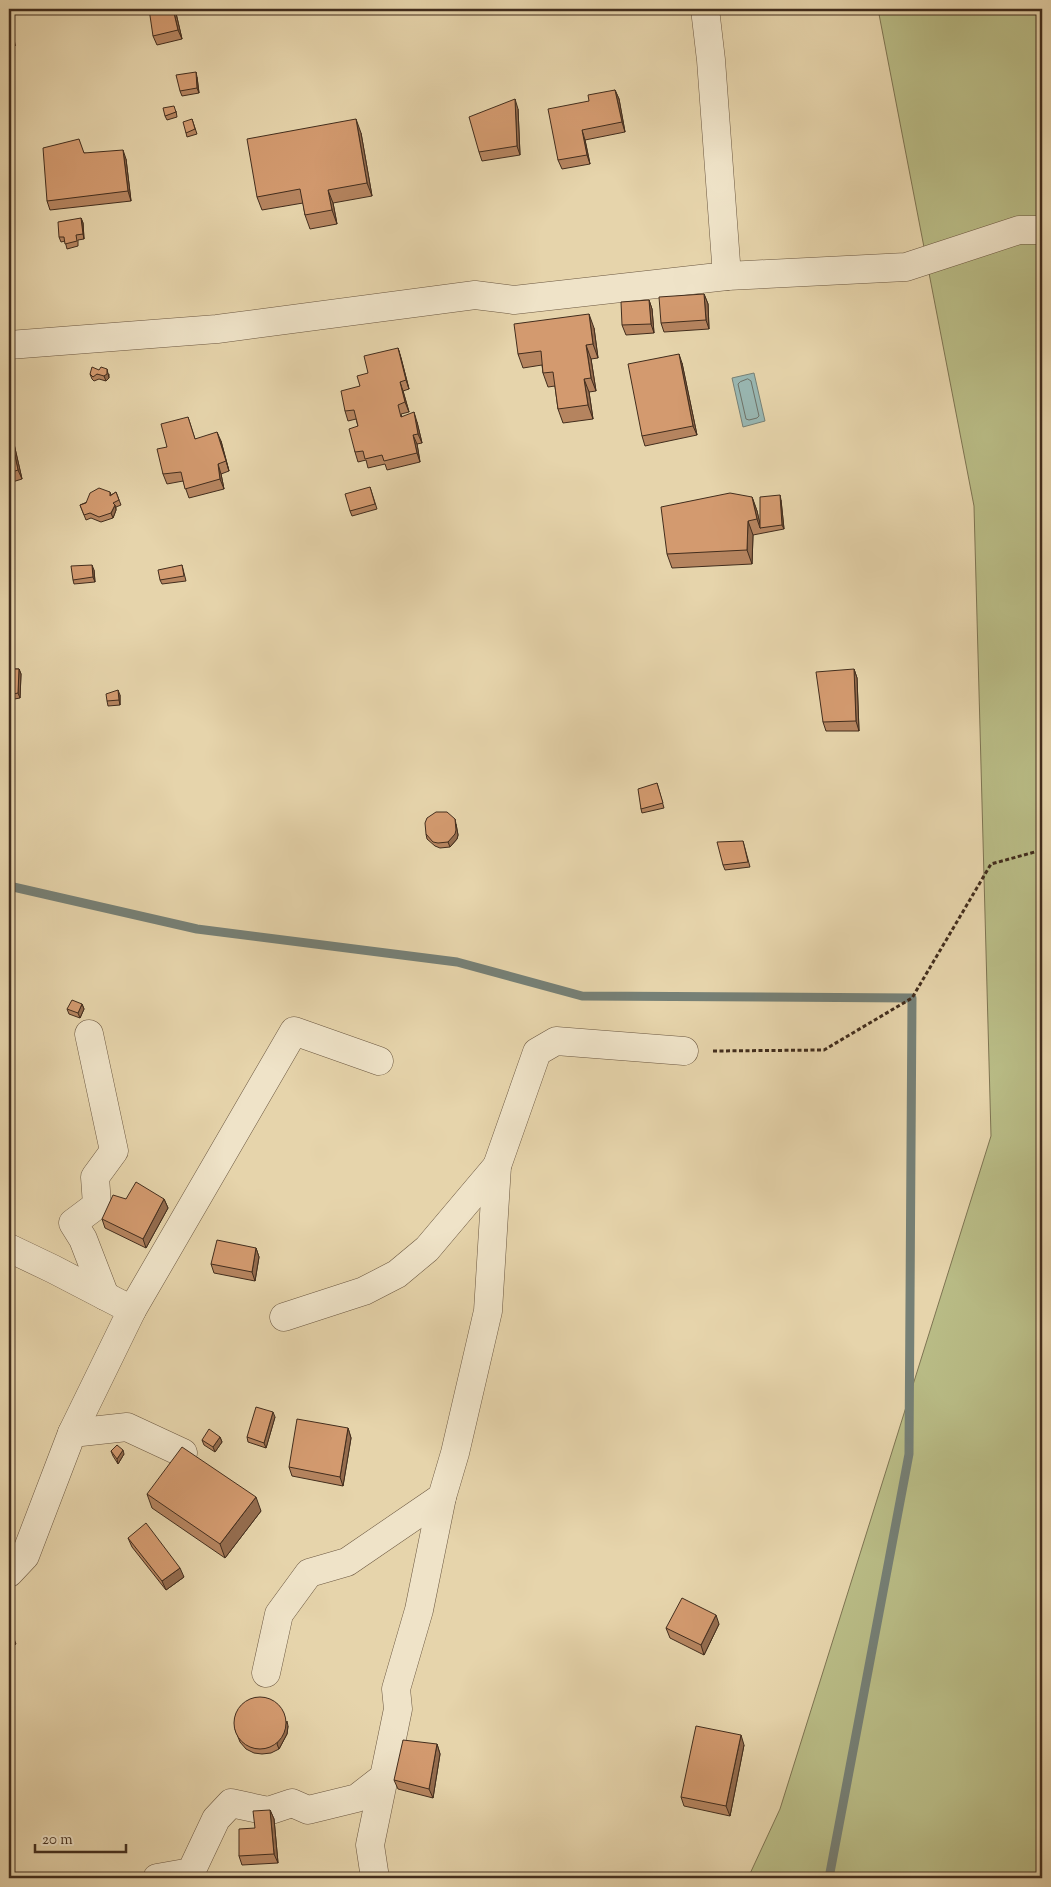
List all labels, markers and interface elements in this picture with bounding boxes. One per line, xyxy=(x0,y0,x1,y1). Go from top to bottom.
scale bar xyxy=(35,1822,126,1854)
text: 20 m xyxy=(42,1830,73,1851)

